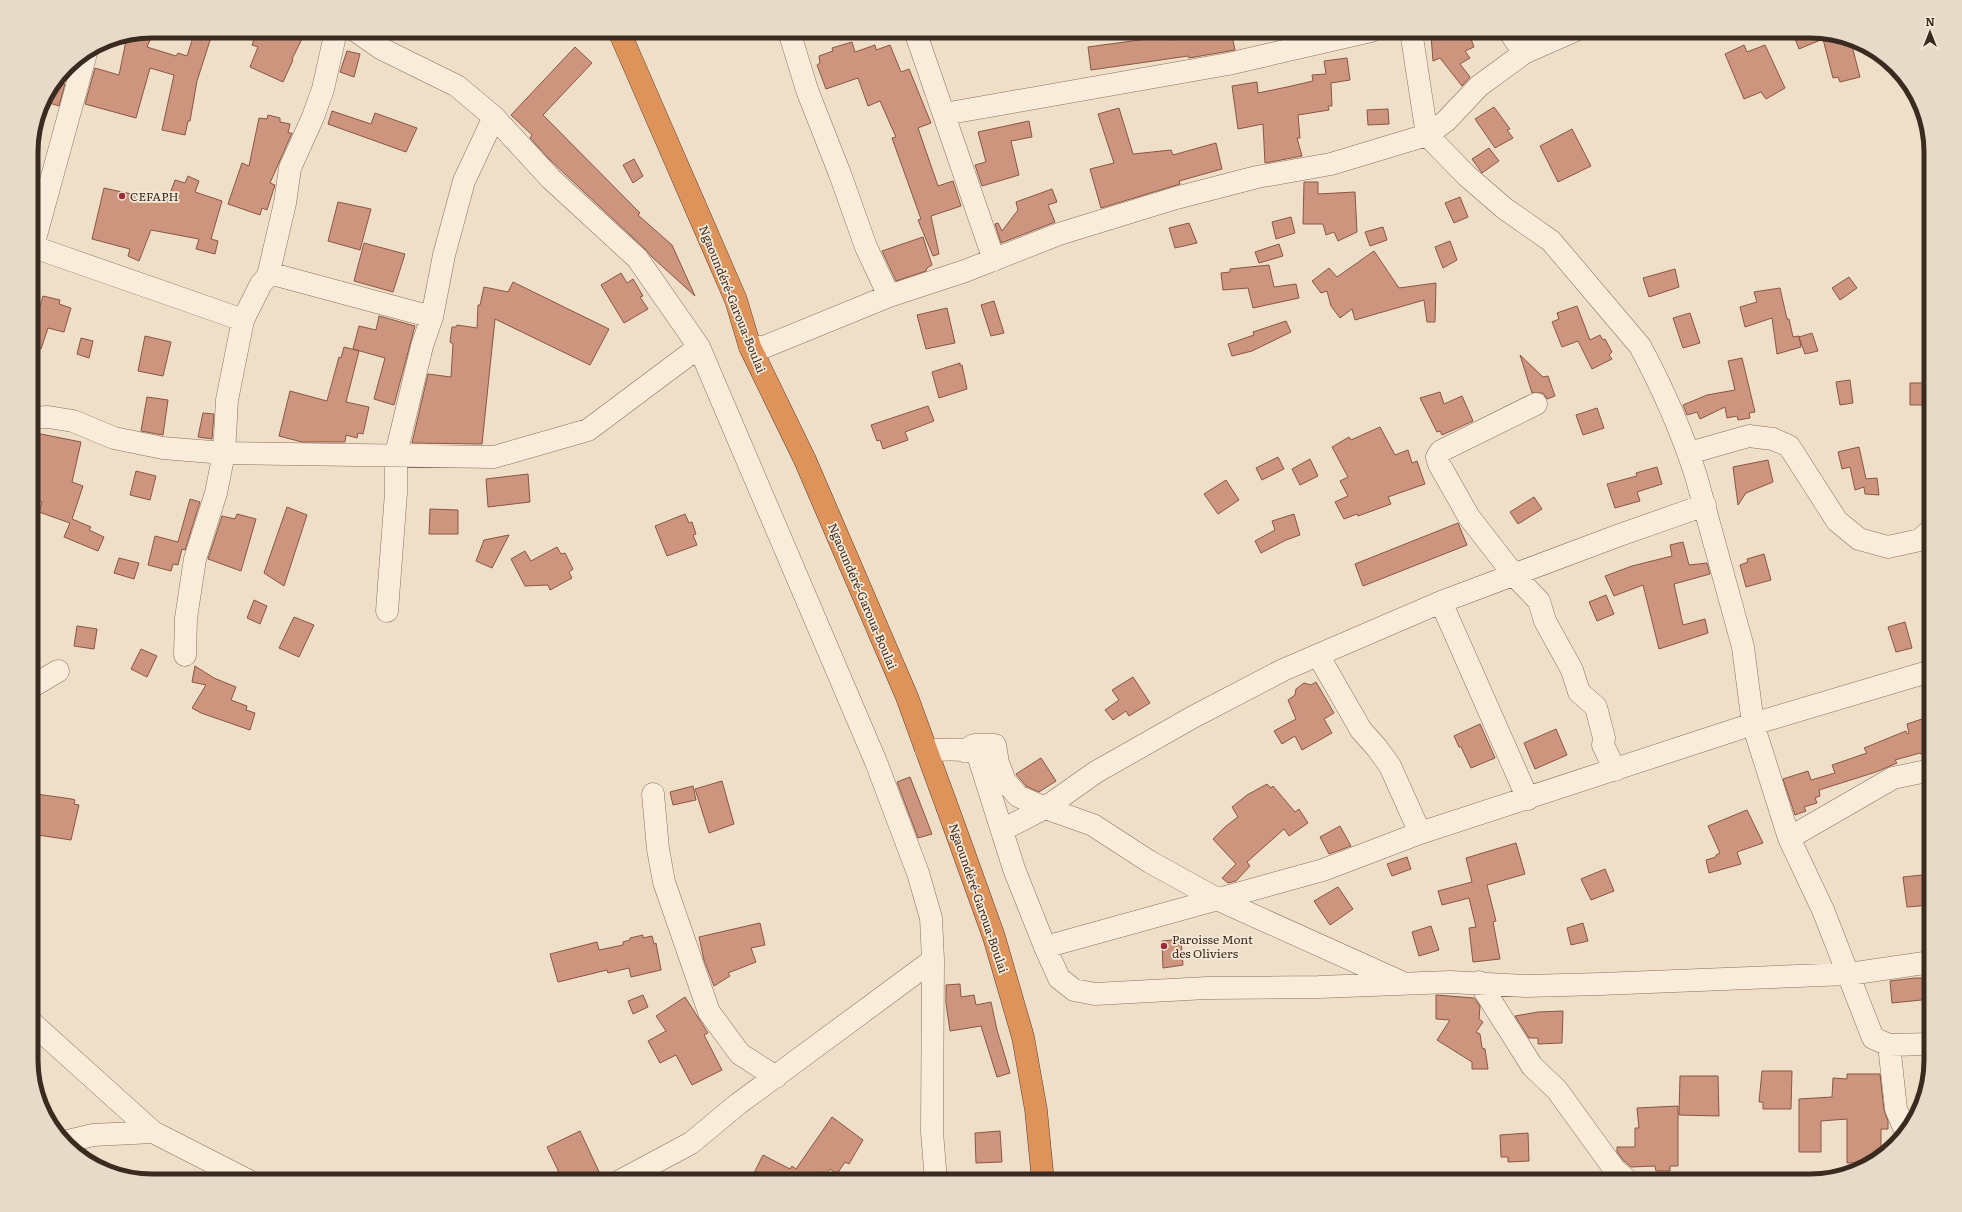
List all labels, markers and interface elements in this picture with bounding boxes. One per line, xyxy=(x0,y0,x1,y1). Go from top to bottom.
north arrow xyxy=(1910,12,1950,52)
text: N xyxy=(1925,13,1935,29)
place label: CEFAPH xyxy=(130,187,178,205)
marker: CEFAPH xyxy=(117,191,127,201)
street label: Ngaoundéré-Garoua-Boulai xyxy=(695,223,771,375)
street label: Ngaoundéré-Garoua-Boulai xyxy=(824,520,902,672)
street label: Ngaoundéré-Garoua-Boulai xyxy=(945,821,1013,975)
place label: Paroisse Mont des Oliviers xyxy=(1172,930,1253,962)
marker: Paroisse Mont des Oliviers xyxy=(1159,941,1169,951)

